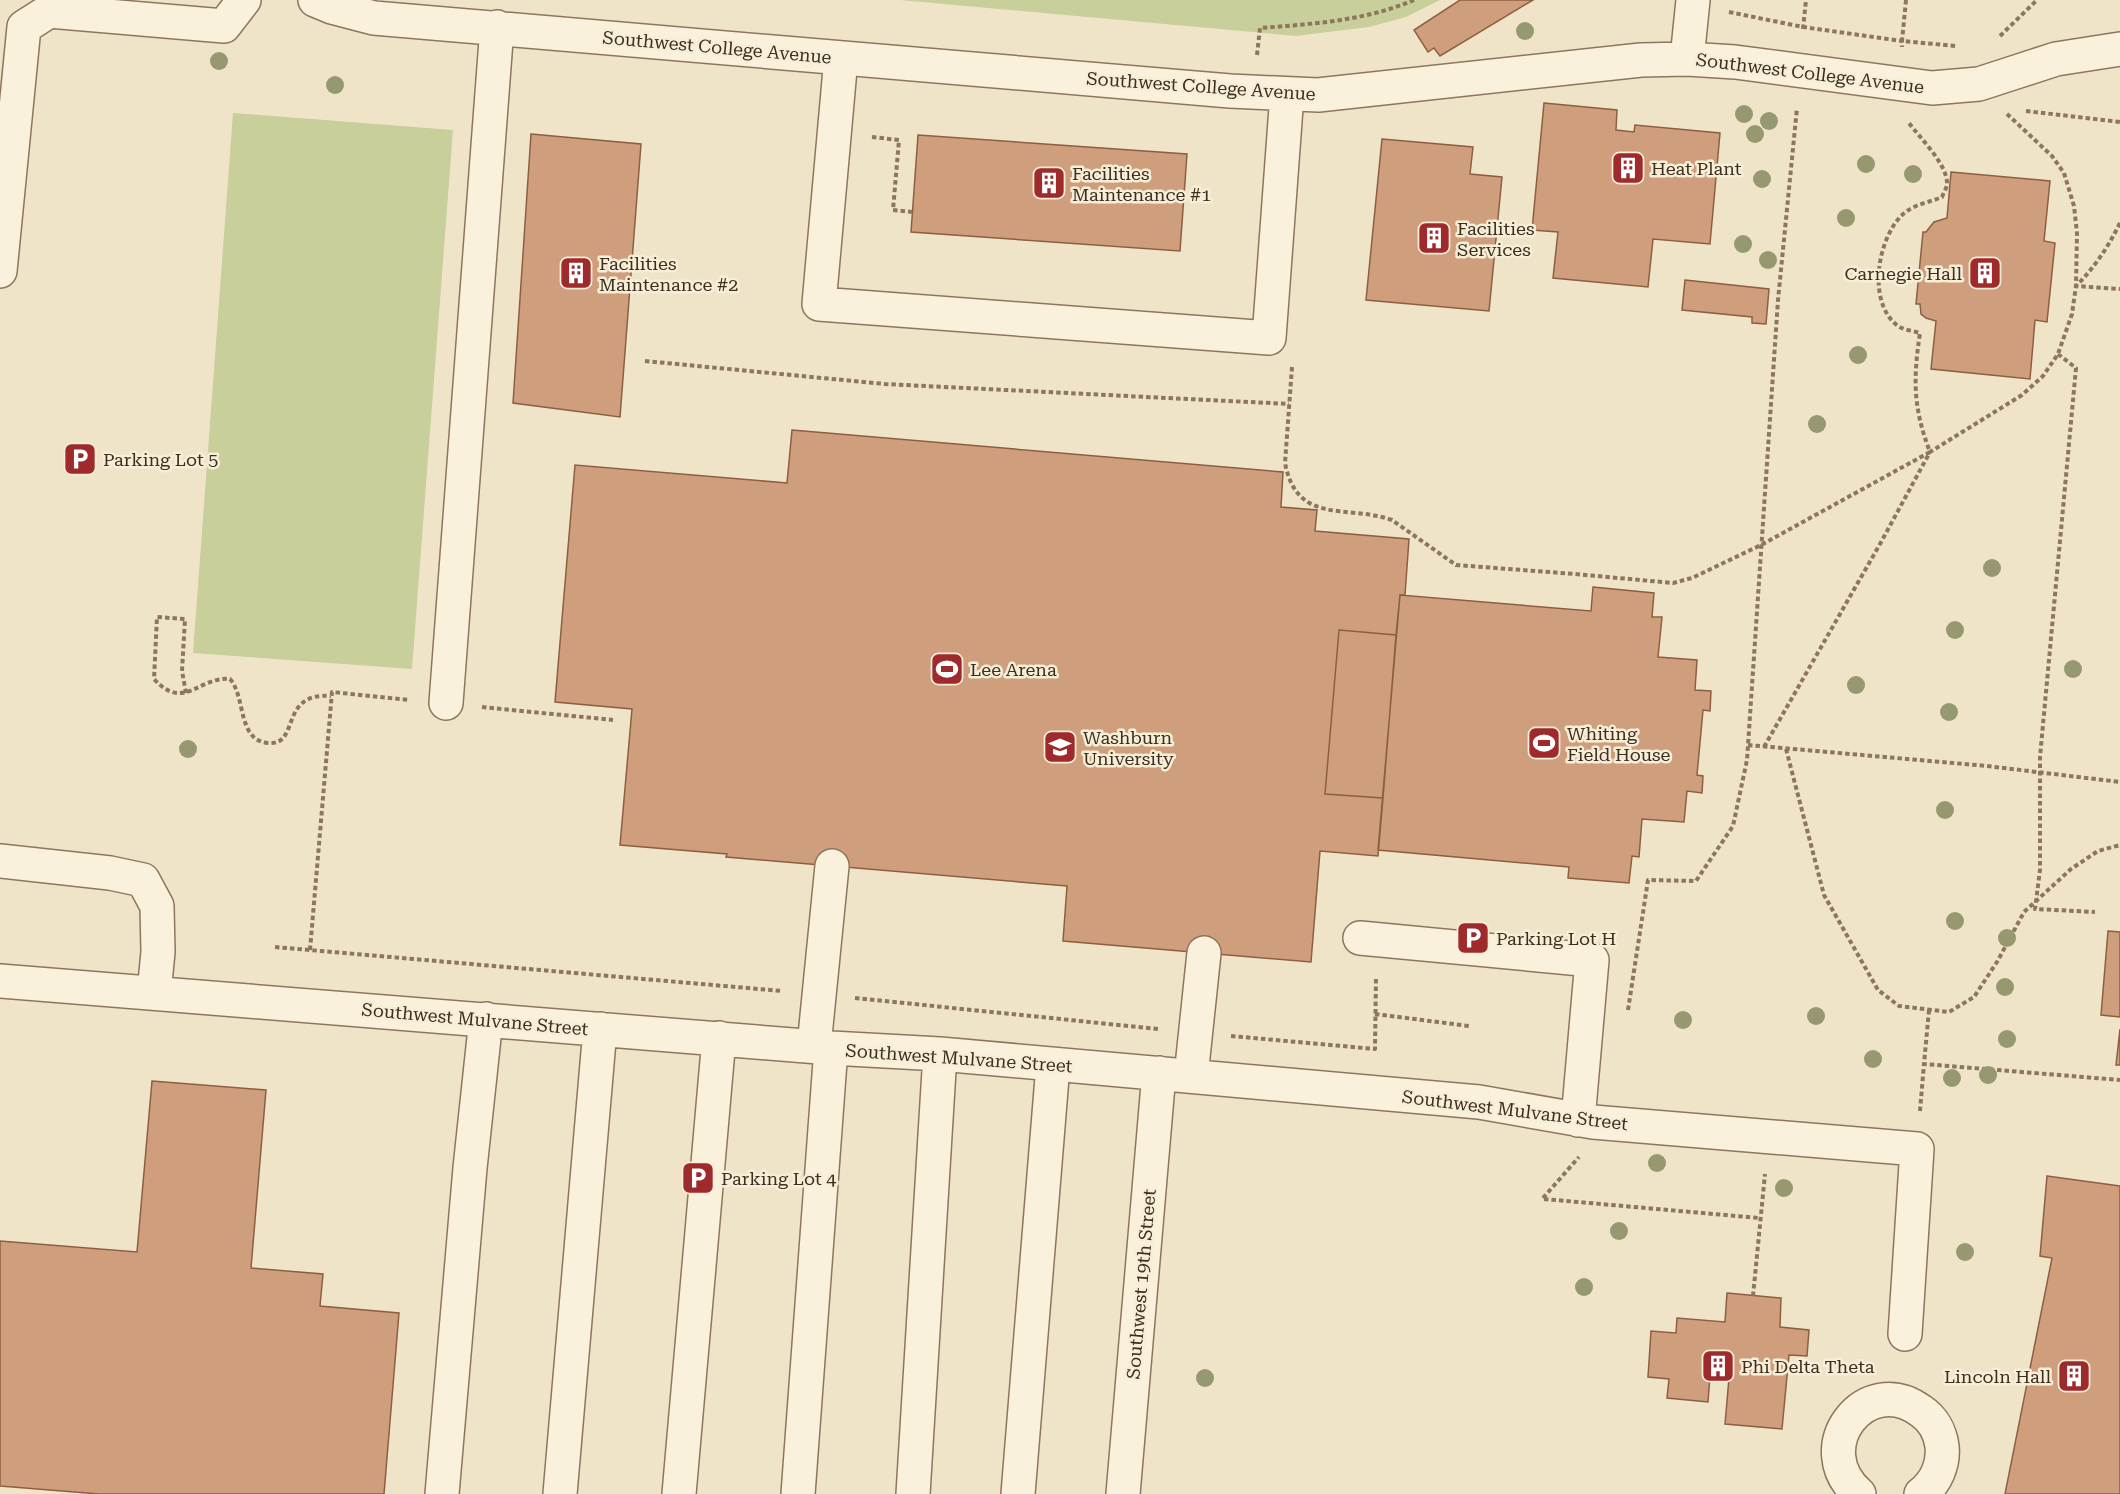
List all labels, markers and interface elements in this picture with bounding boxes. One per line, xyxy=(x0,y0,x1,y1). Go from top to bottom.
street label: Southwest College Avenue xyxy=(602,27,833,67)
street label: Southwest College Avenue xyxy=(1695,49,1925,97)
street label: Southwest College Avenue xyxy=(1086,68,1316,104)
building icon: Heat Plant xyxy=(1610,150,1646,186)
place label: Heat Plant xyxy=(1651,158,1742,179)
place label: Facilities Maintenance #1 xyxy=(1072,163,1211,205)
building icon: Facilities Maintenance #1 xyxy=(1031,165,1067,201)
place label: Facilities Services xyxy=(1457,218,1534,260)
building icon: Facilities Services xyxy=(1416,220,1452,256)
place label: Facilities Maintenance #2 xyxy=(599,253,738,295)
building icon: Facilities Maintenance #2 xyxy=(558,255,594,291)
building icon: Carnegie Hall xyxy=(1967,255,2003,291)
place label: Carnegie Hall xyxy=(1844,263,1962,284)
parking icon: Parking Lot 5 xyxy=(62,441,98,477)
place label: Parking Lot 5 xyxy=(103,449,218,470)
sports icon: Lee Arena xyxy=(929,651,965,687)
place label: Lee Arena xyxy=(970,659,1057,680)
place label: Whiting Field House xyxy=(1567,723,1670,765)
sports icon: Whiting Field House xyxy=(1526,725,1562,761)
place label: Washburn University xyxy=(1083,727,1174,769)
school or university icon: Washburn University xyxy=(1042,729,1078,765)
parking icon: Parking Lot H xyxy=(1455,920,1491,956)
place label: Parking Lot H xyxy=(1496,928,1616,949)
street label: Southwest Mulvane Street xyxy=(361,999,590,1039)
street label: Southwest Mulvane Street xyxy=(845,1040,1073,1076)
street label: Southwest Mulvane Street xyxy=(1401,1086,1629,1134)
parking icon: Parking Lot 4 xyxy=(680,1160,716,1196)
place label: Parking Lot 4 xyxy=(721,1168,836,1189)
street label: Southwest 19th Street xyxy=(1122,1188,1160,1380)
building icon: Phi Delta Theta xyxy=(1700,1348,1736,1384)
place label: Phi Delta Theta xyxy=(1741,1356,1875,1377)
building icon: Lincoln Hall xyxy=(2056,1358,2092,1394)
place label: Lincoln Hall xyxy=(1944,1366,2051,1387)

